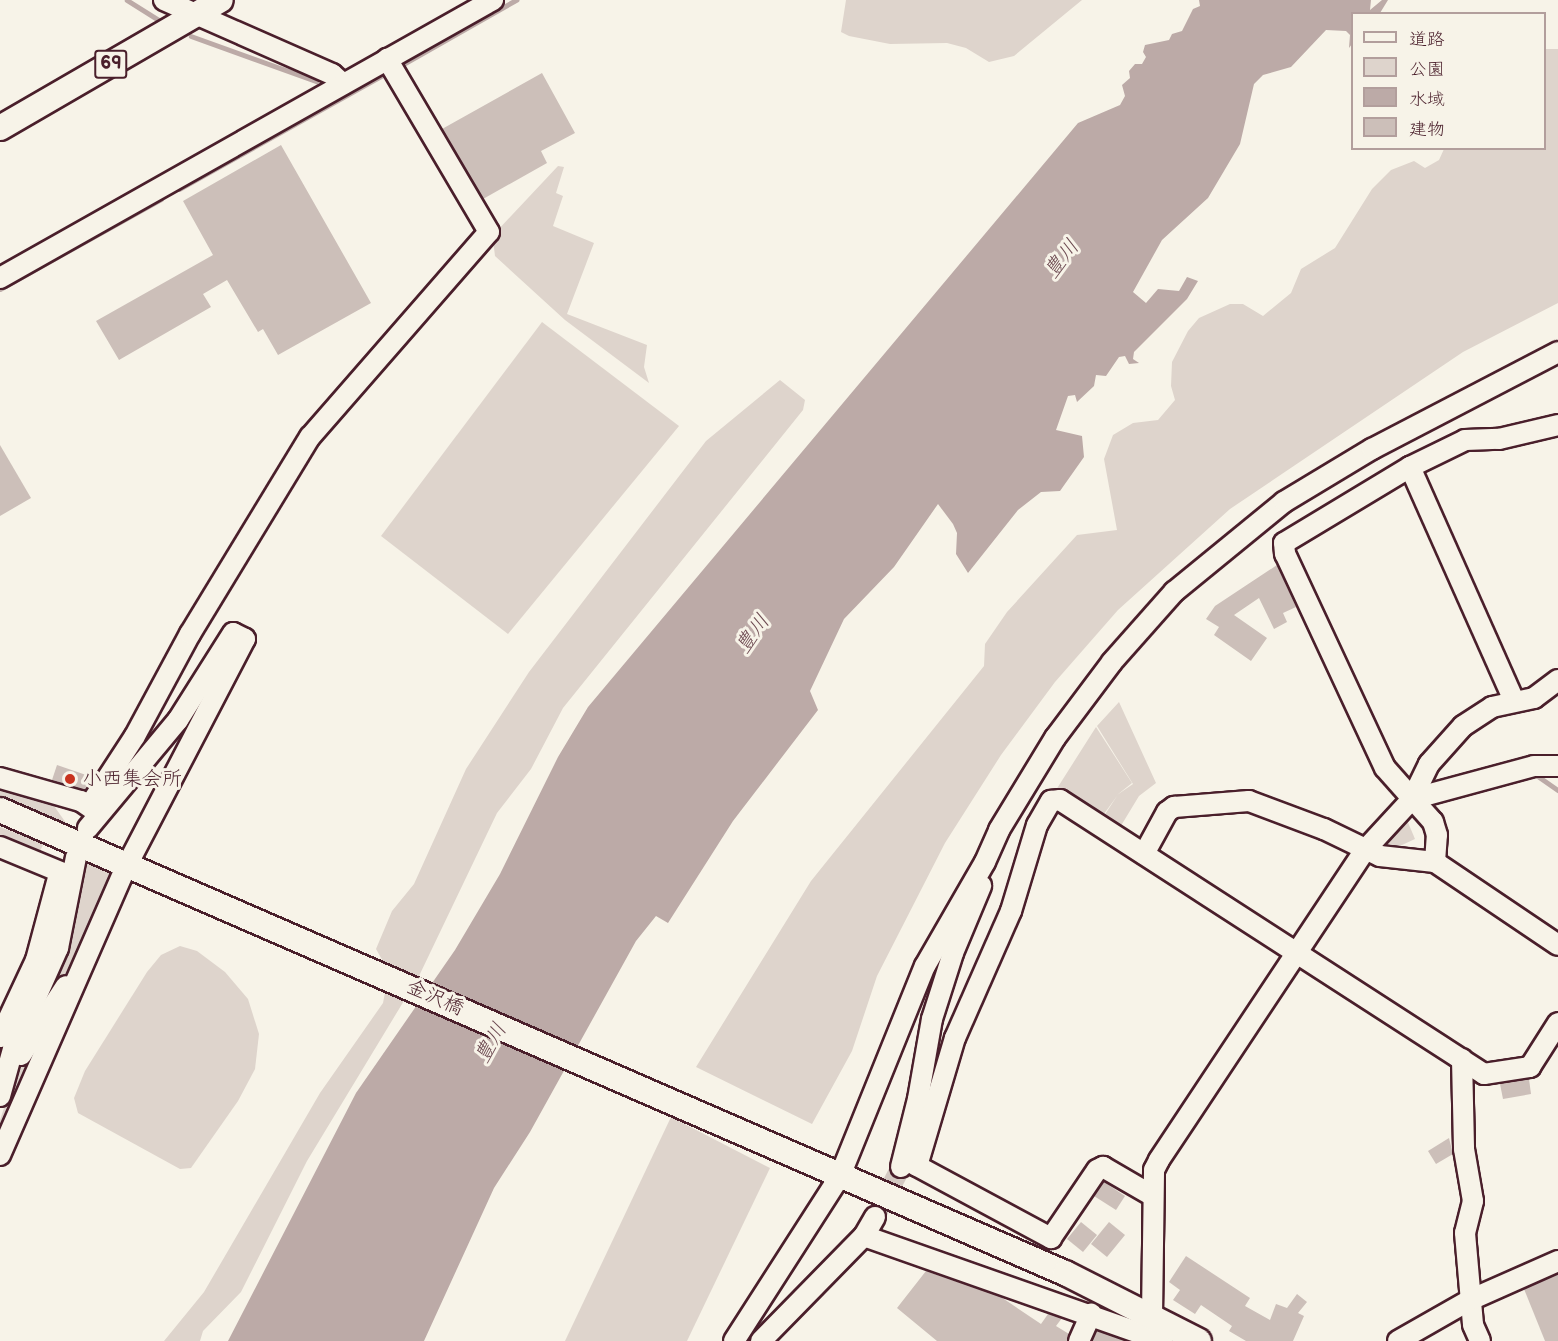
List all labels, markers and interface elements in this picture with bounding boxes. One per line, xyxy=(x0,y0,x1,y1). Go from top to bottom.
legend xyxy=(1351,12,1546,150)
text: 道路 xyxy=(1409,29,1445,50)
road number: 69 xyxy=(93,49,129,79)
text: 公園 xyxy=(1409,59,1445,80)
text: 水域 xyxy=(1409,89,1445,110)
text: 建物 xyxy=(1409,119,1445,140)
water label: 豊川 xyxy=(1039,235,1085,283)
water label: 豊川 xyxy=(730,610,776,658)
place label: 小西集会所 xyxy=(82,767,182,791)
marker: 小西集会所 xyxy=(63,772,77,786)
street label: 金沢橋 xyxy=(403,975,467,1021)
water label: 豊川 xyxy=(470,1019,512,1067)

